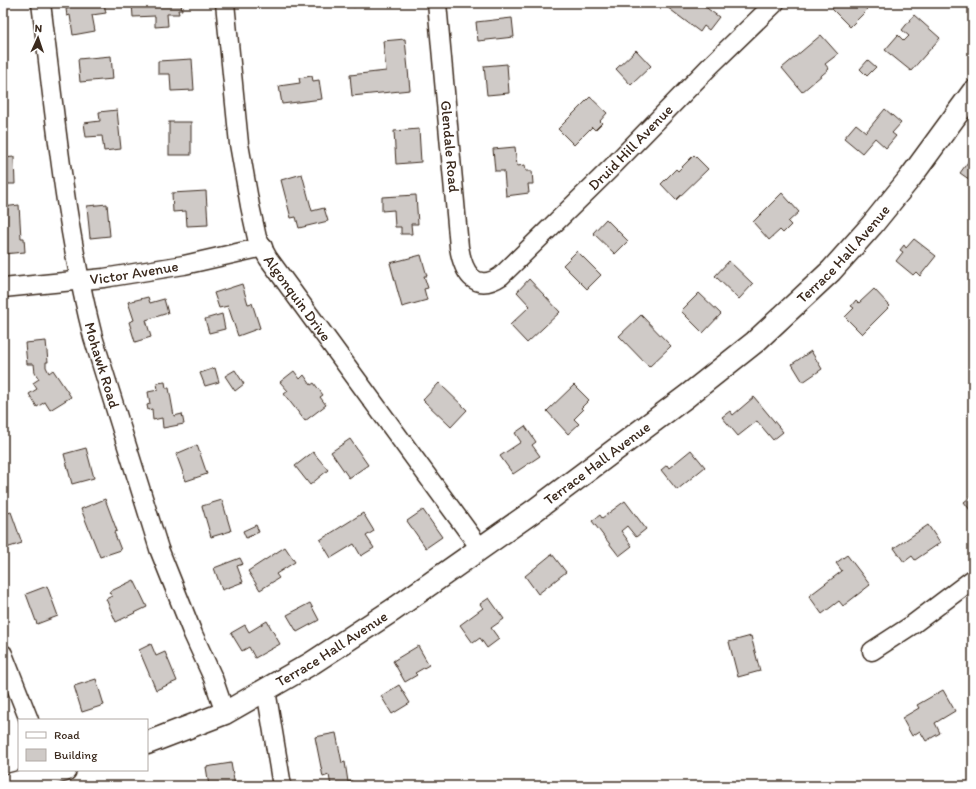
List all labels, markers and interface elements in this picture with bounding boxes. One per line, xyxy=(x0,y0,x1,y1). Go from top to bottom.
north arrow xyxy=(18,18,58,58)
text: N xyxy=(34,22,43,35)
street label: Glendale Road xyxy=(437,100,463,193)
street label: Druid Hill Avenue xyxy=(585,101,677,194)
street label: Terrace Hall Avenue xyxy=(793,201,894,307)
street label: Algonquin Drive xyxy=(260,251,335,345)
street label: Victor Avenue xyxy=(89,257,180,288)
street label: Mohawk Road xyxy=(81,320,124,411)
street label: Terrace Hall Avenue xyxy=(540,418,654,509)
street label: Terrace Hall Avenue xyxy=(273,607,391,691)
legend xyxy=(18,719,148,771)
text: Road xyxy=(54,728,80,742)
text: Building xyxy=(54,748,98,762)

